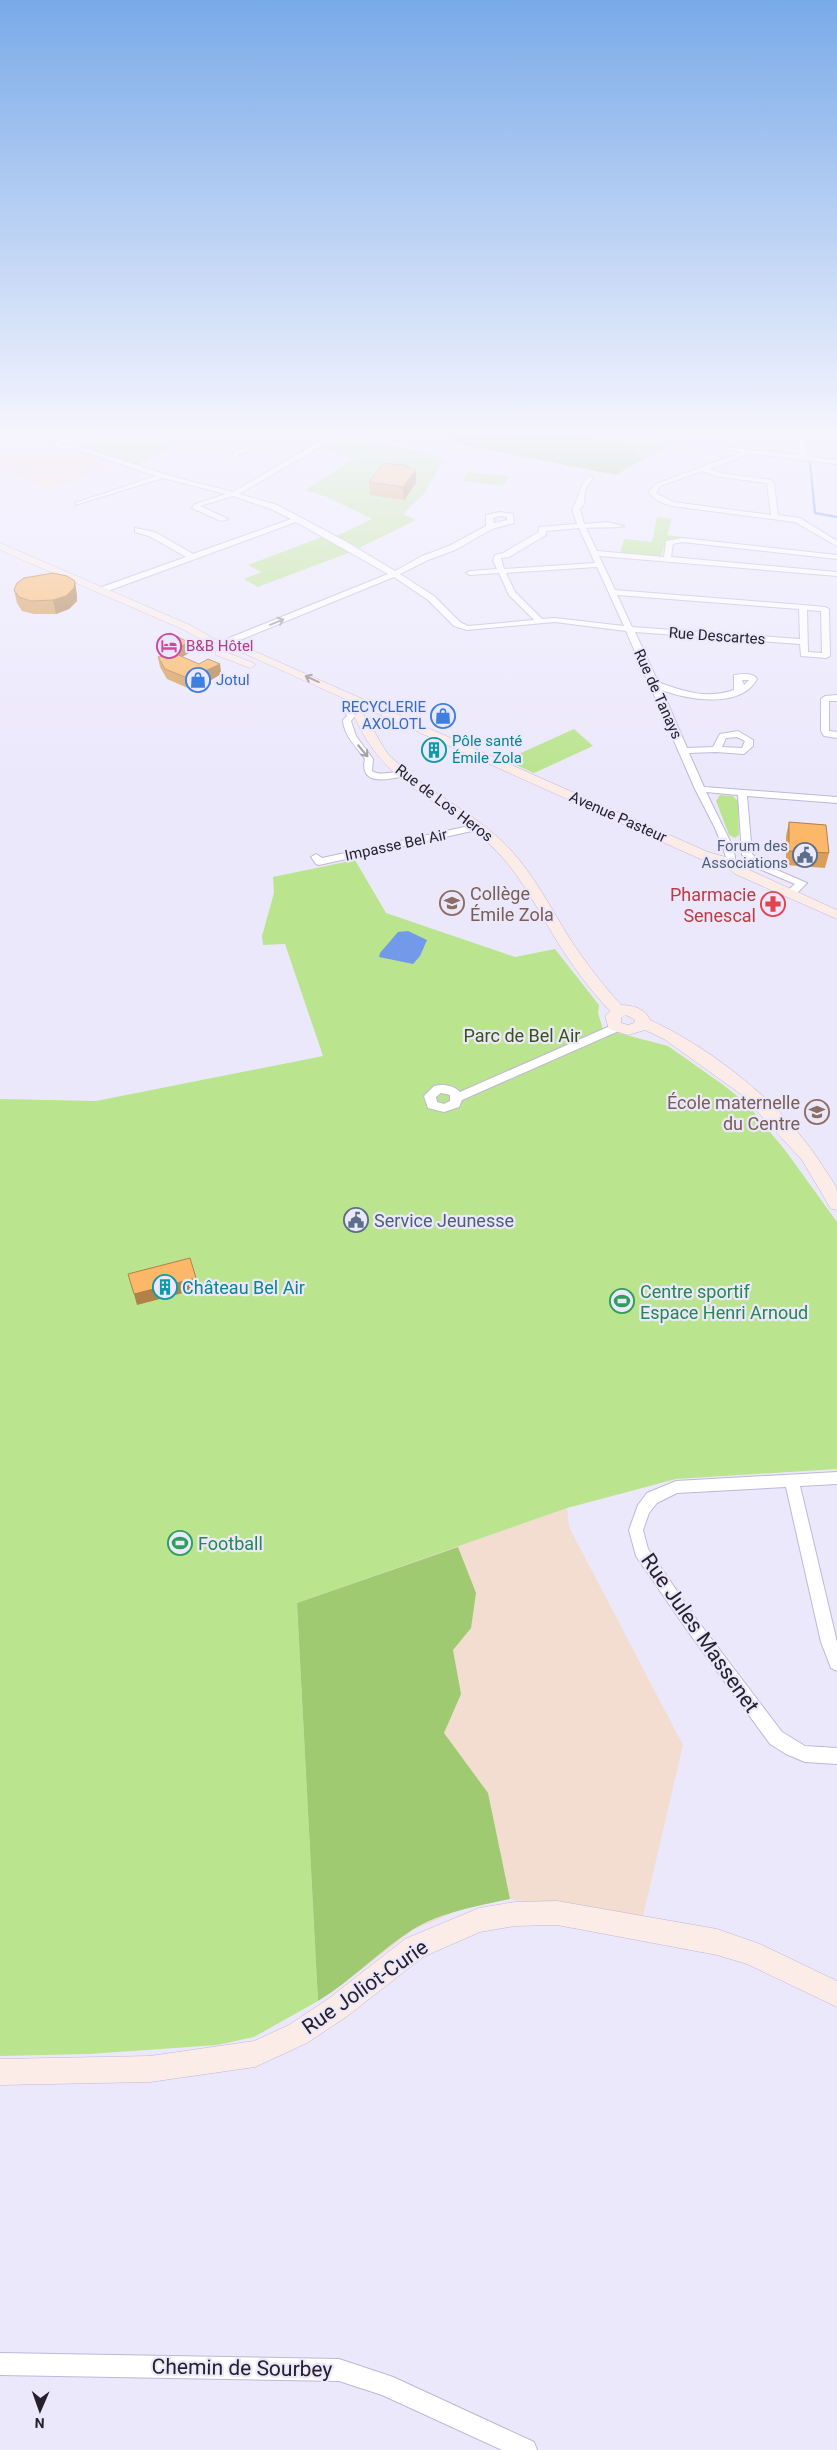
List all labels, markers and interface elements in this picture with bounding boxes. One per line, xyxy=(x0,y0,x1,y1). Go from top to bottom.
one-way arrow xyxy=(269,617,284,626)
street label: Rue Descartes xyxy=(668,624,766,648)
hotel icon: B&B Hôtel xyxy=(156,633,182,659)
place label: B&B Hôtel xyxy=(186,637,254,655)
street label: Rue de Tanays xyxy=(630,646,686,742)
shop icon: Jotul xyxy=(185,667,211,693)
place label: Jotul xyxy=(216,671,250,689)
one-way arrow xyxy=(305,673,320,683)
place label: RECYCLERIE AXOLOTL xyxy=(341,698,426,733)
shop icon: RECYCLERIE AXOLOTL xyxy=(430,703,456,729)
place label: Pôle santé Émile Zola xyxy=(452,732,522,767)
building icon: Pôle santé Émile Zola xyxy=(421,737,447,763)
one-way arrow xyxy=(357,745,368,758)
street label: Rue de Los Heros xyxy=(392,761,496,845)
street label: Avenue Pasteur xyxy=(567,788,669,846)
street label: Impasse Bel Air xyxy=(343,825,449,865)
place label: Forum des Associations xyxy=(701,837,788,872)
public building icon: Forum des Associations xyxy=(792,842,818,868)
place label: Collège Émile Zola xyxy=(470,883,554,925)
place label: Pharmacie Senescal xyxy=(670,884,756,926)
school or university icon: Collège Émile Zola xyxy=(439,890,465,916)
pharmacy icon: Pharmacie Senescal xyxy=(760,891,786,917)
park label: Parc de Bel Air xyxy=(464,1025,580,1046)
place label: École maternelle du Centre xyxy=(667,1092,800,1134)
school or university icon: École maternelle du Centre xyxy=(804,1099,830,1125)
public building icon: Service Jeunesse xyxy=(343,1207,369,1233)
place label: Service Jeunesse xyxy=(374,1210,514,1231)
building icon: Château Bel Air xyxy=(152,1274,178,1300)
place label: Château Bel Air xyxy=(182,1277,305,1298)
place label: Centre sportif Espace Henri Arnoud xyxy=(640,1281,808,1323)
sports icon: Centre sportif Espace Henri Arnoud xyxy=(609,1288,635,1314)
sports icon: Football xyxy=(167,1530,193,1556)
place label: Football xyxy=(198,1533,263,1554)
street label: Rue Jules Massenet xyxy=(636,1549,764,1717)
street label: Rue Joliot-Curie xyxy=(298,1935,432,2039)
street label: Chemin de Sourbey xyxy=(151,2354,333,2382)
north arrow xyxy=(15,2385,65,2435)
text: N xyxy=(34,2415,45,2431)

